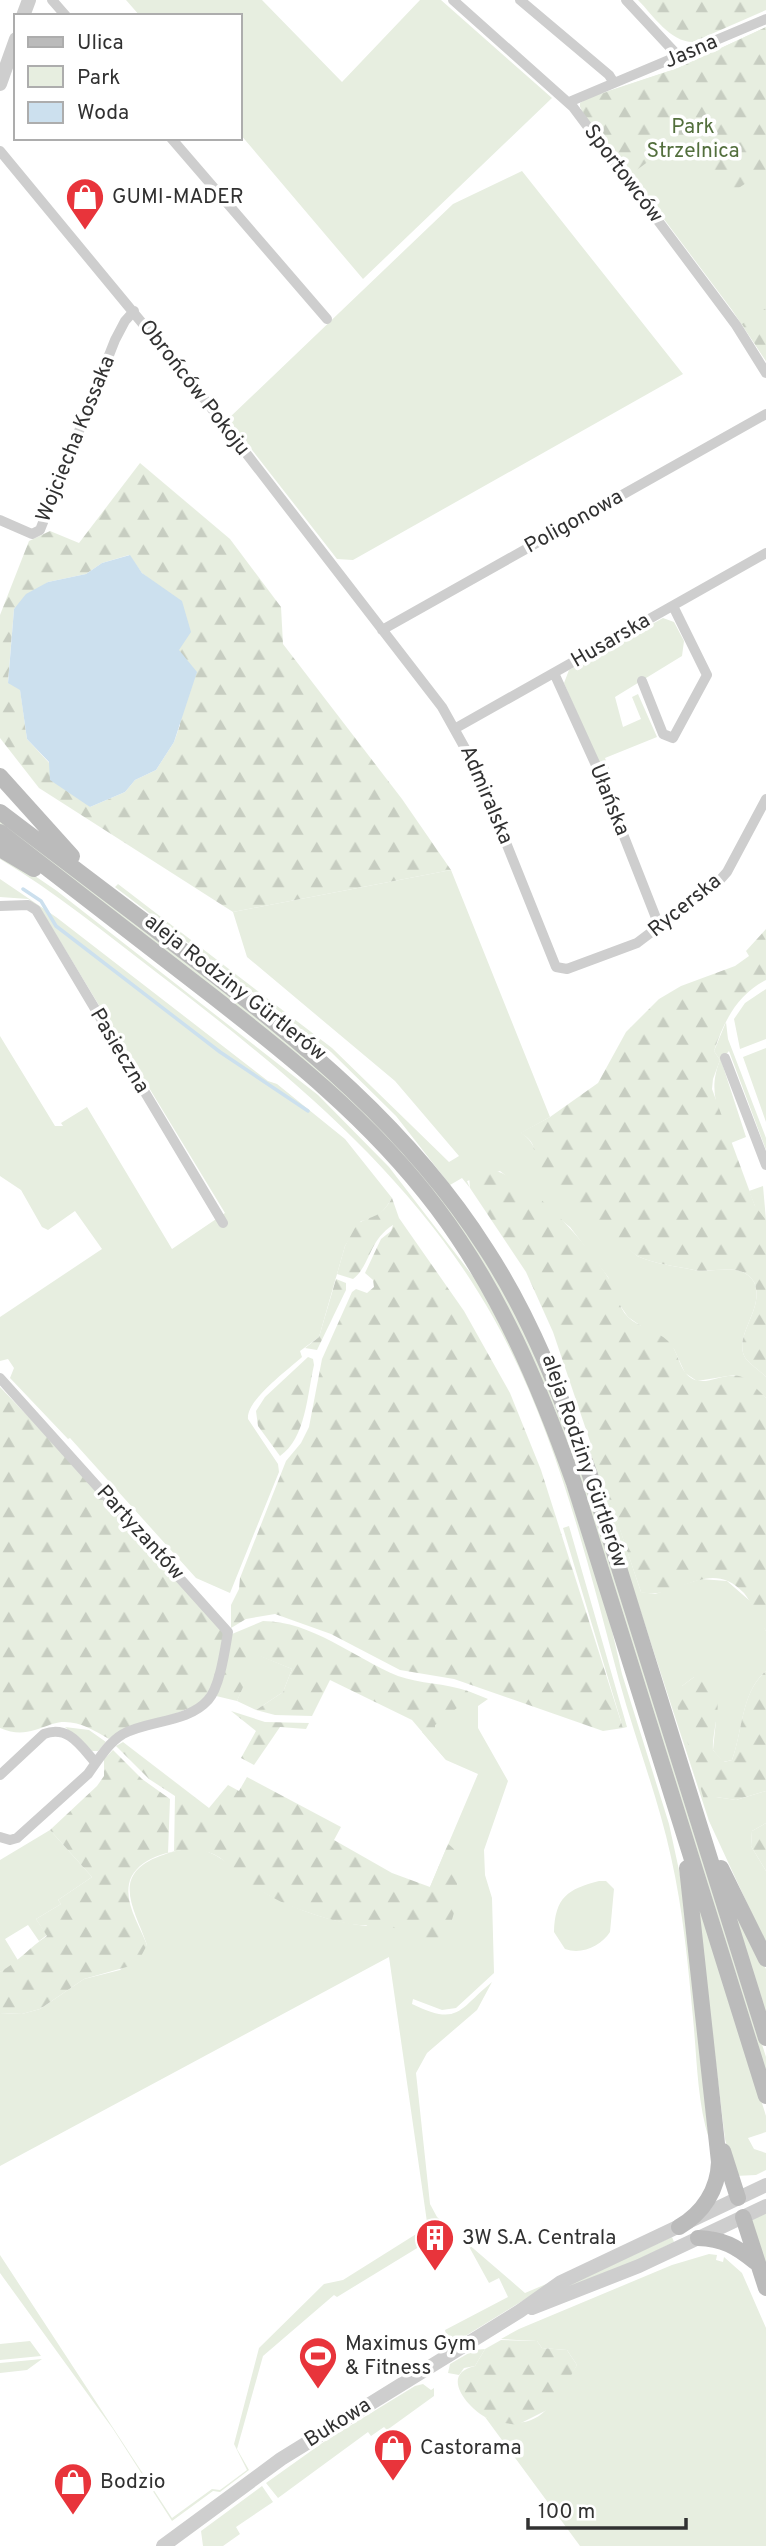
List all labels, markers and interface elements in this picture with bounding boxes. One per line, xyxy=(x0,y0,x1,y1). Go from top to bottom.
legend xyxy=(14,14,242,140)
street label: Jasna xyxy=(660,29,722,75)
text: Ulica xyxy=(77,30,124,57)
text: Park xyxy=(77,65,120,92)
text: Woda xyxy=(77,100,129,127)
park label: Park Strzelnica xyxy=(646,114,740,165)
street label: Sportowców xyxy=(577,119,669,229)
shop icon: GUMI-MADER xyxy=(64,176,106,231)
place label: GUMI-MADER xyxy=(112,184,244,211)
street label: Obrońców Pokoju xyxy=(133,315,255,461)
street label: Wojciecha Kossaka xyxy=(30,352,122,526)
street label: Poligonowa xyxy=(520,484,628,560)
street label: Husarska xyxy=(567,608,655,674)
street label: Admiralska xyxy=(453,741,519,849)
street label: Ułańska xyxy=(582,760,636,840)
street label: Rycerska xyxy=(643,868,727,944)
street label: aleja Rodziny Gürtlerów xyxy=(138,908,332,1068)
street label: Pasieczna xyxy=(83,1004,155,1098)
street label: aleja Rodziny Gürtlerów xyxy=(535,1351,633,1571)
street label: Partyzantów xyxy=(90,1480,190,1586)
building icon: 3W S.A. Centrala xyxy=(414,2217,456,2272)
place label: 3W S.A. Centrala xyxy=(462,2225,616,2252)
place label: Maximus Gym & Fitness xyxy=(345,2331,476,2382)
sports icon: Maximus Gym & Fitness xyxy=(297,2335,339,2390)
street label: Bukowa xyxy=(300,2392,376,2454)
shop icon: Castorama xyxy=(372,2427,414,2482)
place label: Castorama xyxy=(420,2435,522,2462)
shop icon: Bodzio xyxy=(52,2461,94,2516)
place label: Bodzio xyxy=(100,2469,165,2496)
scale bar xyxy=(528,2486,686,2530)
text: 100 m xyxy=(538,2499,595,2526)

